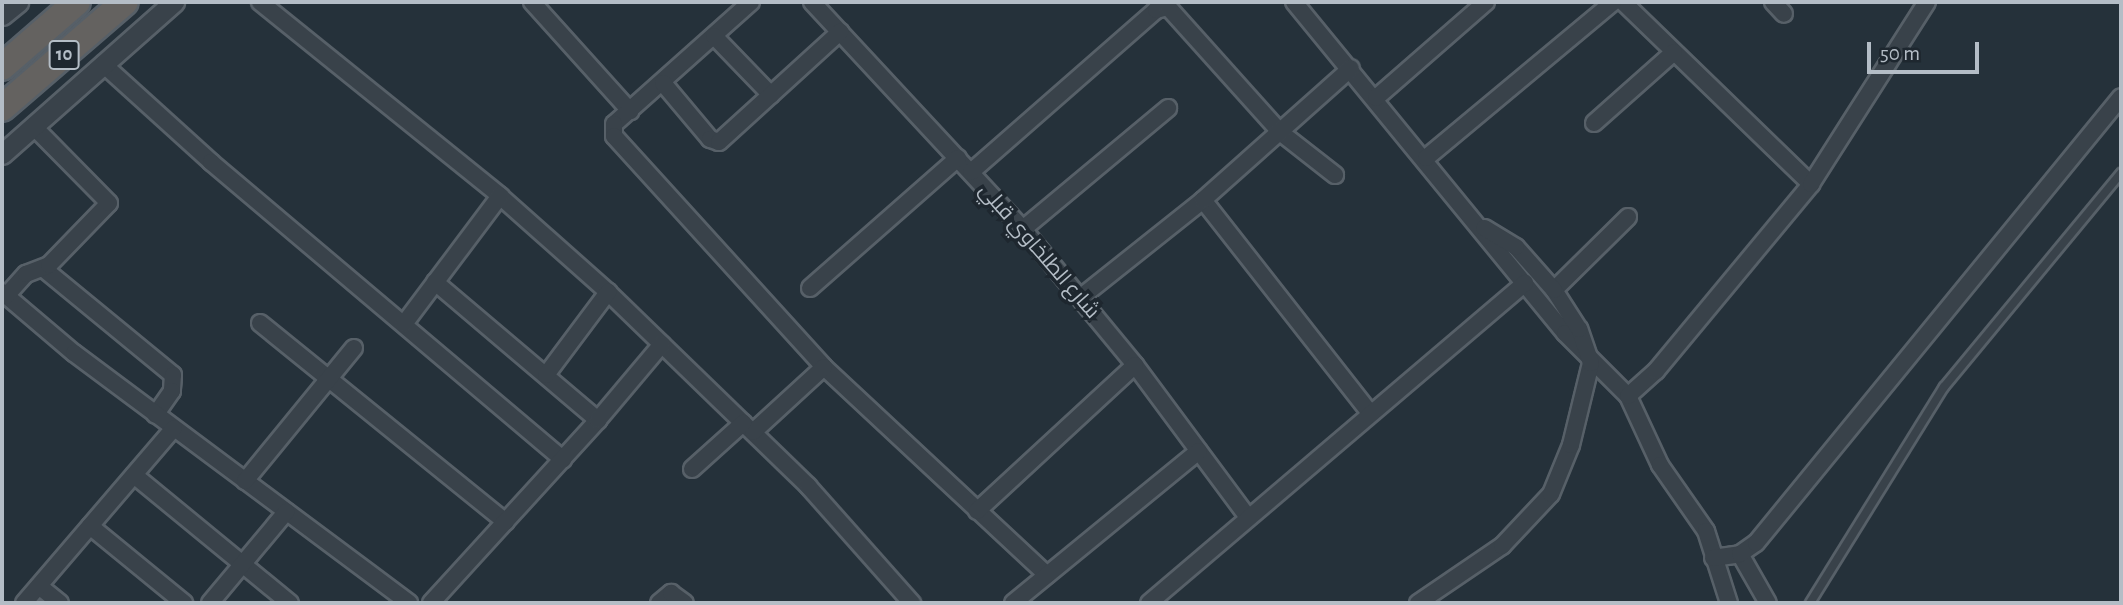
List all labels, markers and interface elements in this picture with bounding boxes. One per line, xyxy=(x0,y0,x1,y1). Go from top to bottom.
scale bar xyxy=(1871,28,1983,72)
road number: 10 xyxy=(48,40,80,70)
text: 50 m xyxy=(1880,43,1920,64)
street label: شارع الطلخاوي قبلي xyxy=(973,178,1105,324)

